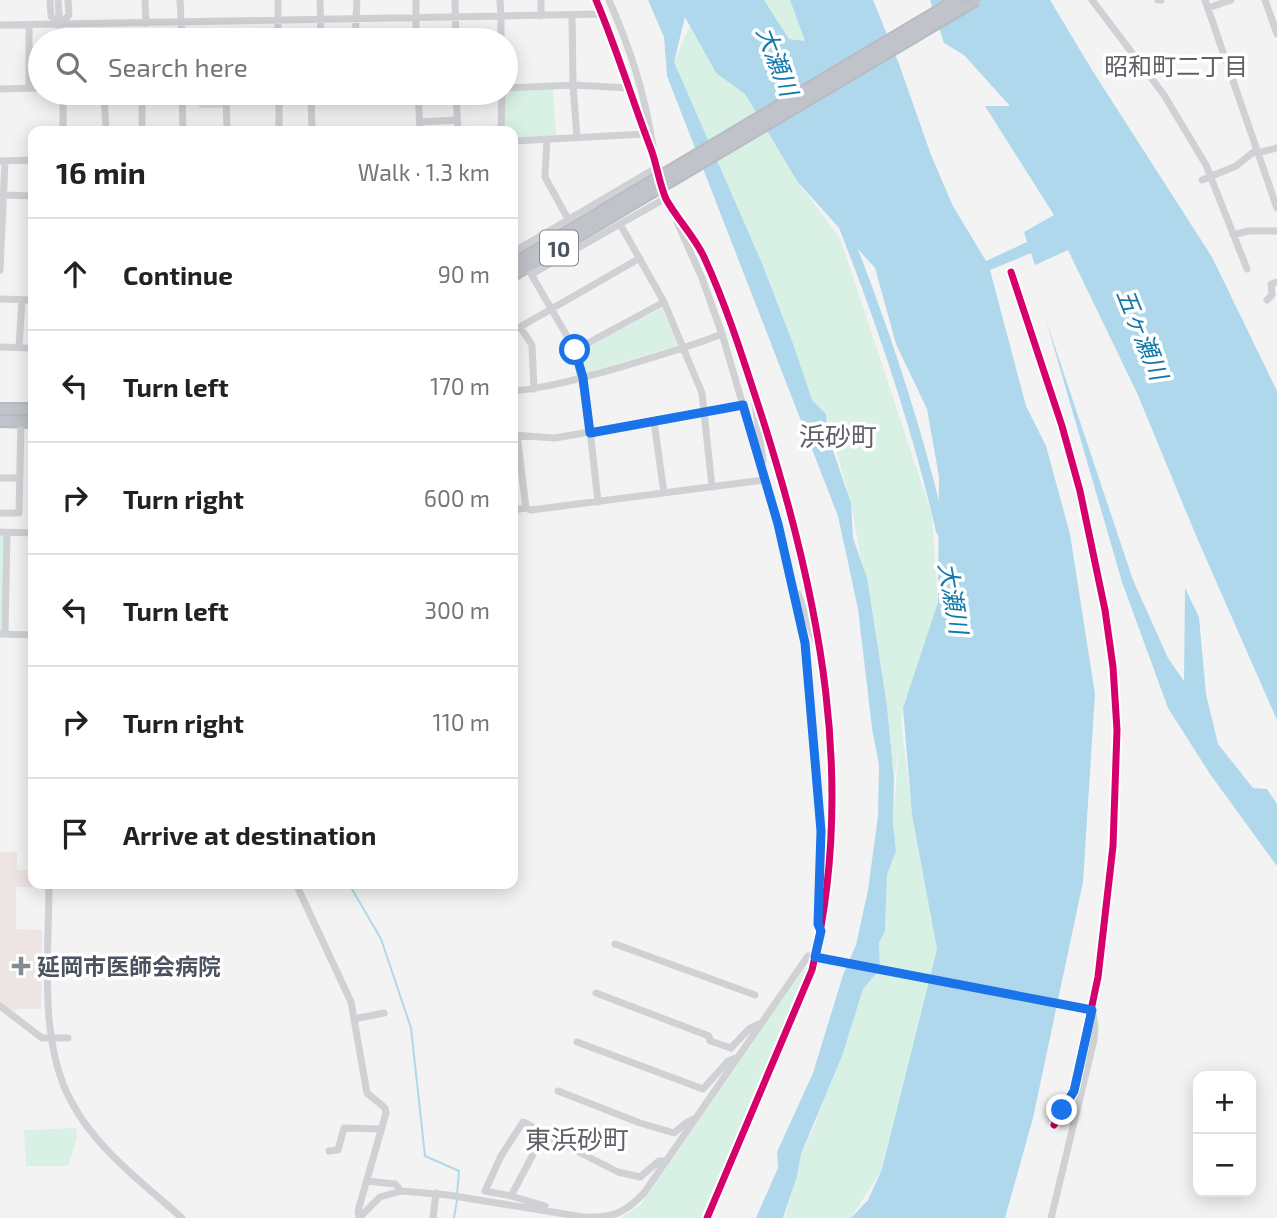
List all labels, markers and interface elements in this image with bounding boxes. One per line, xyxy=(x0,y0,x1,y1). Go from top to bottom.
water label: 大瀬川 xyxy=(752,22,806,103)
search box xyxy=(28,28,518,105)
icon: search xyxy=(52,48,90,86)
text: Search here xyxy=(108,51,248,82)
district label: 昭和町二丁目 xyxy=(1104,51,1248,80)
text: 16 min xyxy=(56,154,146,190)
text: Walk · 1.3 km xyxy=(358,158,490,186)
road number: 10 xyxy=(540,230,578,266)
icon: ahead xyxy=(56,255,94,293)
text: Continue xyxy=(123,259,233,290)
text: 90 m xyxy=(438,260,490,288)
water label: 五ヶ瀬川 xyxy=(1112,284,1176,387)
route start xyxy=(559,334,590,365)
icon: left xyxy=(56,367,94,405)
text: Turn left xyxy=(123,371,229,402)
text: 170 m xyxy=(430,372,490,400)
district label: 浜砂町 xyxy=(799,420,877,451)
icon: right xyxy=(56,479,94,517)
text: Turn right xyxy=(123,483,244,514)
text: 600 m xyxy=(424,484,490,512)
water label: 大瀬川 xyxy=(933,560,975,639)
icon: left xyxy=(56,591,94,629)
text: Turn left xyxy=(123,595,229,626)
text: 300 m xyxy=(424,596,490,624)
icon: right xyxy=(56,703,94,741)
text: Turn right xyxy=(123,707,244,738)
text: 110 m xyxy=(433,708,490,736)
icon: arrive xyxy=(56,815,94,853)
text: Arrive at destination xyxy=(123,819,376,850)
place label: 延岡市医師会病院 xyxy=(37,952,221,980)
marker: 延岡市医師会病院 xyxy=(11,956,31,976)
map controls xyxy=(1193,1071,1256,1197)
button: + xyxy=(1193,1071,1256,1134)
route end xyxy=(1046,1094,1077,1125)
district label: 東浜砂町 xyxy=(525,1123,629,1154)
button: − xyxy=(1193,1134,1256,1197)

